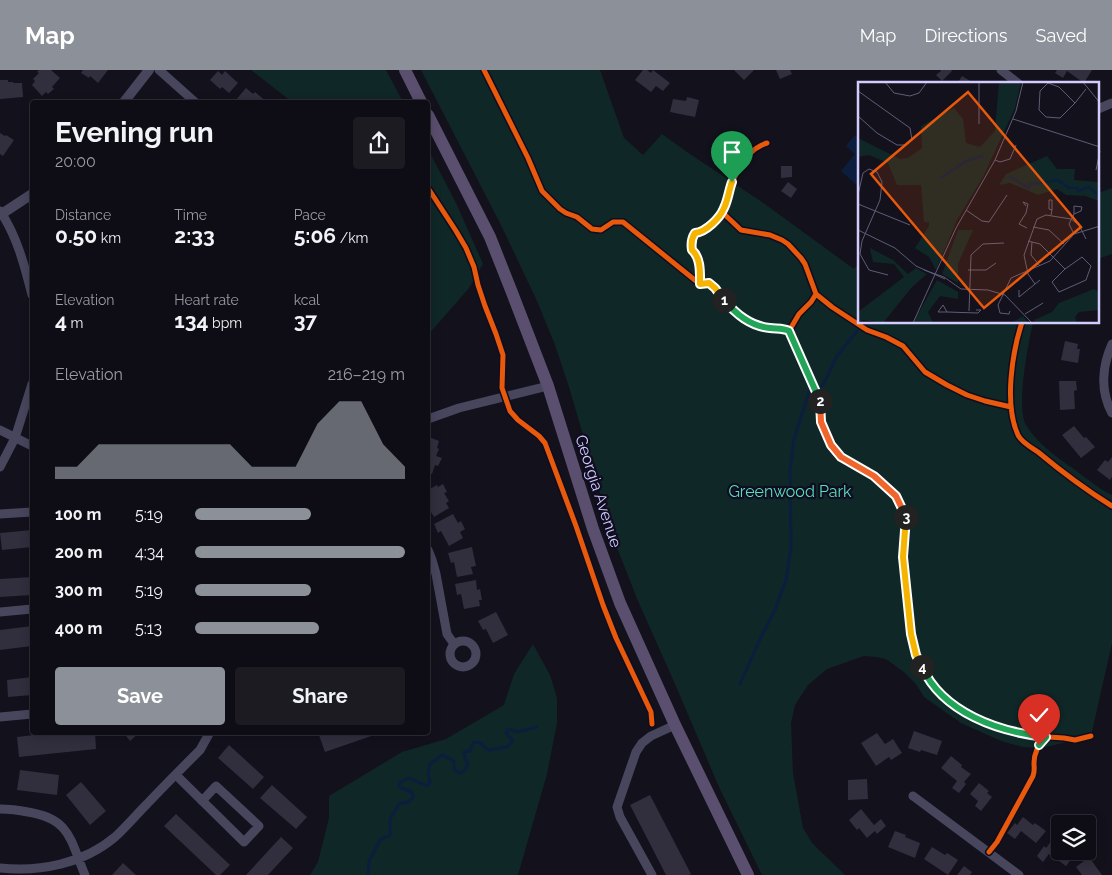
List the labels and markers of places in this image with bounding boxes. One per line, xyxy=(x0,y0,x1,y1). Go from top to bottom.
pin xyxy=(711,131,753,182)
pin: 1 xyxy=(712,288,736,312)
pin: 2 xyxy=(808,388,832,414)
pin: 3 xyxy=(894,504,918,530)
pin: 4 xyxy=(910,654,934,680)
pin xyxy=(1018,694,1060,745)

